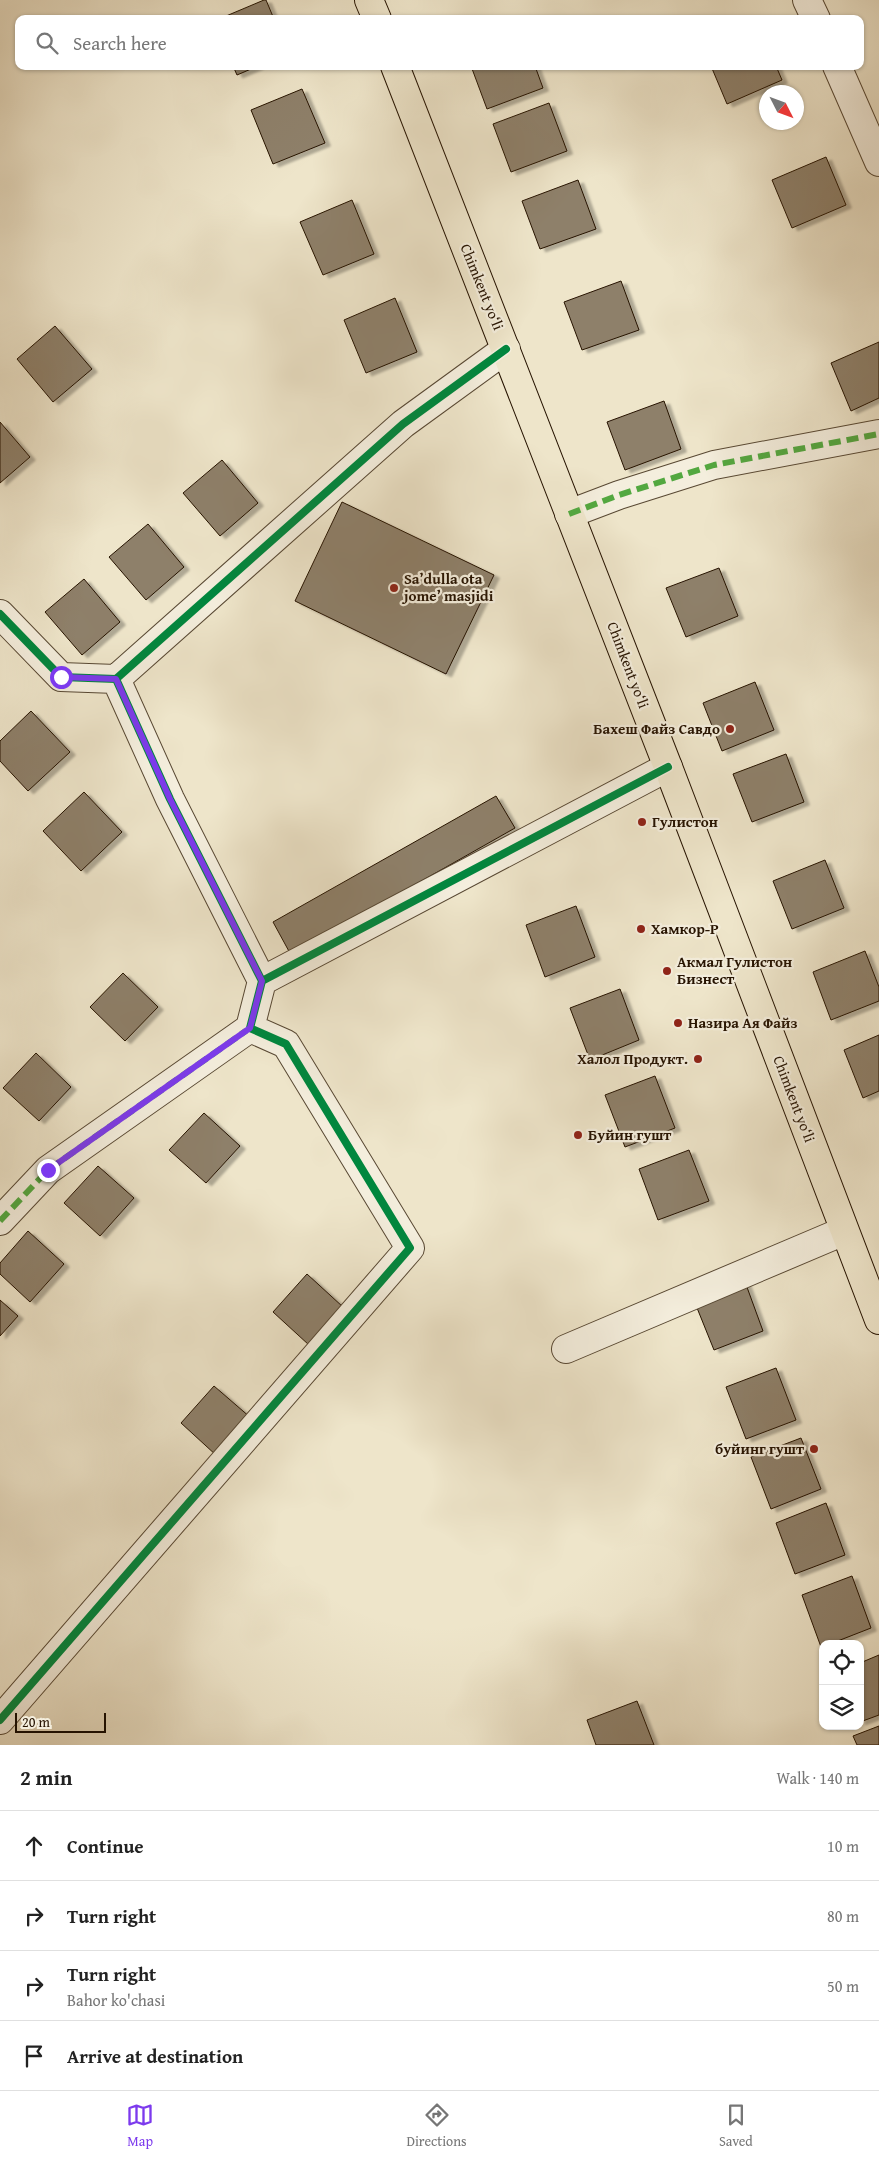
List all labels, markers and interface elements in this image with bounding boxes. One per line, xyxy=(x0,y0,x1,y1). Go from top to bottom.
search box xyxy=(15,15,864,70)
icon: search xyxy=(33,29,61,57)
text: Search here xyxy=(73,29,167,57)
north arrow xyxy=(759,85,804,130)
street label: Chimkent yo‘li xyxy=(456,241,509,333)
place label: Sa’dulla ota jome’ masjidi xyxy=(401,568,494,606)
marker: Sa’dulla ota jome’ masjidi xyxy=(388,582,400,594)
street label: Chimkent yo‘li xyxy=(602,618,655,711)
route start xyxy=(50,666,73,689)
place label: Бахеш Файз Савдо xyxy=(593,718,720,739)
marker: Бахеш Файз Савдо xyxy=(724,723,736,735)
place label: Гулистон xyxy=(652,811,718,832)
marker: Гулистон xyxy=(636,816,648,828)
place label: Хамкор-Р xyxy=(651,918,719,939)
marker: Хамкор-Р xyxy=(635,923,647,935)
place label: Акмал Гулистон Бизнест xyxy=(677,951,792,989)
marker: Акмал Гулистон Бизнест xyxy=(661,965,673,977)
place label: Назира Ая Файз xyxy=(688,1012,798,1033)
marker: Назира Ая Файз xyxy=(672,1017,684,1029)
place label: Халол Продукт. xyxy=(577,1048,688,1069)
street label: Chimkent yo‘li xyxy=(768,1052,821,1145)
marker: Халол Продукт. xyxy=(692,1053,704,1065)
place label: Буйин гушт xyxy=(588,1124,672,1145)
marker: Буйин гушт xyxy=(572,1129,584,1141)
route end xyxy=(37,1159,60,1182)
place label: буйинг гушт xyxy=(715,1438,805,1459)
marker: буйинг гушт xyxy=(808,1443,820,1455)
map controls xyxy=(819,1640,864,1730)
button: locate xyxy=(819,1640,864,1685)
button: layers xyxy=(819,1685,864,1730)
scale bar xyxy=(15,1710,106,1733)
text: 20 m xyxy=(22,1712,50,1732)
text: 2 min xyxy=(20,1762,72,1793)
text: Walk · 140 m xyxy=(776,1766,859,1790)
icon: ahead xyxy=(20,1832,48,1860)
text: Continue xyxy=(67,1832,144,1860)
text: 10 m xyxy=(827,1834,859,1858)
icon: right xyxy=(20,1902,48,1930)
text: Turn right xyxy=(67,1902,156,1930)
text: 80 m xyxy=(827,1904,859,1928)
text: Turn right xyxy=(67,1960,156,1988)
icon: right xyxy=(20,1972,48,2000)
text: 50 m xyxy=(827,1974,859,1998)
text: Bahor ko'chasi xyxy=(67,1988,165,2012)
icon: arrive xyxy=(20,2042,48,2070)
text: Arrive at destination xyxy=(67,2042,243,2070)
tab: Map xyxy=(126,2101,154,2151)
tab: Directions xyxy=(406,2101,467,2151)
tab: Saved xyxy=(719,2101,753,2151)

